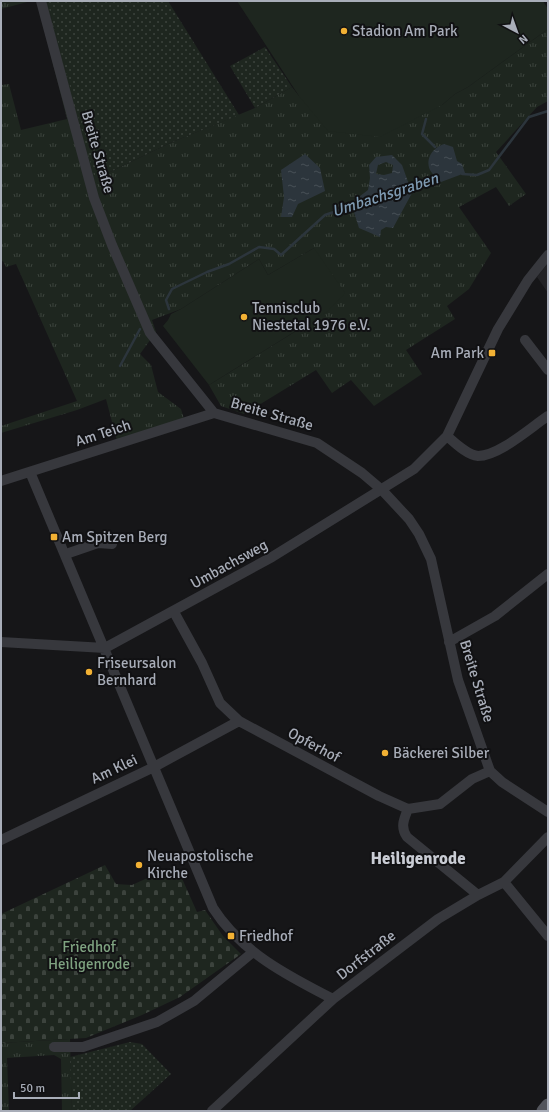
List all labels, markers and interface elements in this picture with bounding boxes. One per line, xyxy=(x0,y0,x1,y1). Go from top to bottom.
north arrow xyxy=(497,12,537,52)
place label: Stadion Am Park xyxy=(352,22,458,40)
marker: Stadion Am Park xyxy=(339,26,349,36)
text: N xyxy=(516,32,530,47)
street label: Breite Straße xyxy=(78,109,118,195)
water label: Umbachsgraben xyxy=(329,168,442,222)
place label: Tennisclub Niestetal 1976 e.V. xyxy=(252,299,371,334)
marker: Tennisclub Niestetal 1976 e.V. xyxy=(239,312,249,322)
place label: Am Park xyxy=(431,344,484,362)
marker: Am Park xyxy=(487,348,497,358)
street label: Breite Straße xyxy=(229,394,315,434)
street label: Am Teich xyxy=(73,416,133,450)
place label: Am Spitzen Berg xyxy=(62,528,168,546)
marker: Am Spitzen Berg xyxy=(49,532,59,542)
street label: Umbachsweg xyxy=(187,535,271,593)
street label: Breite Straße xyxy=(456,638,498,724)
place label: Friseursalon Bernhard xyxy=(97,654,177,689)
marker: Friseursalon Bernhard xyxy=(84,667,94,677)
street label: Opferhof xyxy=(285,724,344,767)
place label: Bäckerei Silber xyxy=(393,744,490,762)
marker: Bäckerei Silber xyxy=(380,748,390,758)
street label: Am Klei xyxy=(88,750,140,788)
place label: Neuapostolische Kirche xyxy=(147,847,253,882)
district label: Heiligenrode xyxy=(370,848,466,869)
marker: Neuapostolische Kirche xyxy=(134,860,144,870)
street label: Dorfstraße xyxy=(333,926,399,984)
place label: Friedhof xyxy=(239,927,294,945)
marker: Friedhof xyxy=(226,931,236,941)
park label: Friedhof Heiligenrode xyxy=(48,938,130,973)
scale bar xyxy=(14,1074,79,1100)
text: 50 m xyxy=(20,1081,45,1096)

